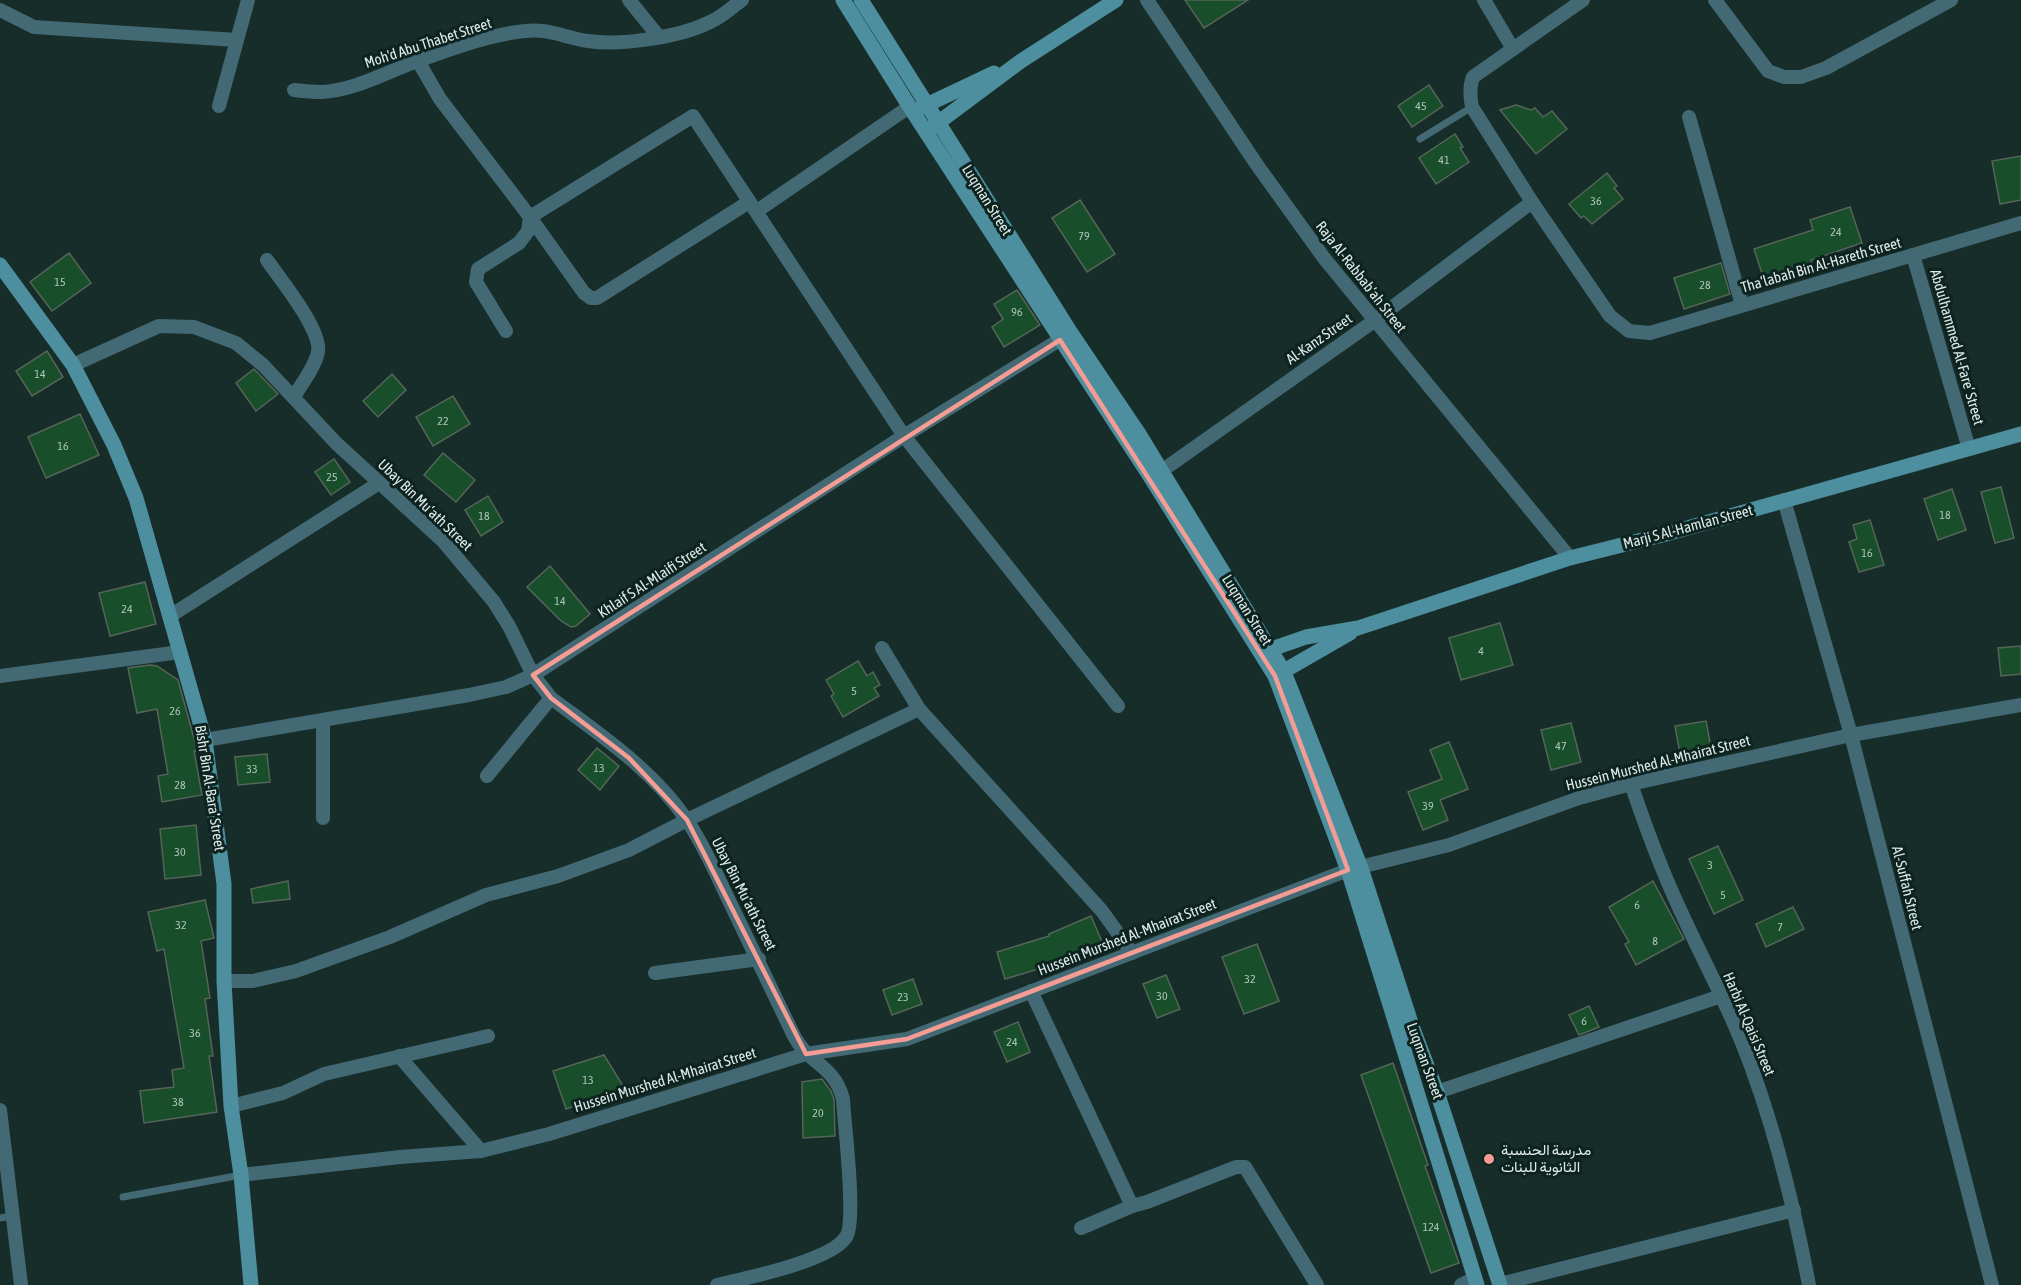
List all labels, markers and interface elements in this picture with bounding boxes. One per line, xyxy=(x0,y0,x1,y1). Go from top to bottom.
street label: Moh'd Abu Thabet Street xyxy=(362,14,494,71)
house number: 45 xyxy=(1415,99,1427,113)
house number: 41 xyxy=(1438,153,1450,167)
street label: Luqman Street xyxy=(959,161,1016,238)
house number: 36 xyxy=(1590,194,1602,208)
street label: Raja Al-Rabbab‘ah Street xyxy=(1313,218,1410,336)
house number: 24 xyxy=(1830,225,1842,239)
house number: 79 xyxy=(1078,229,1090,243)
street label: Tha‘labah Bin Al-Hareth Street xyxy=(1739,233,1903,296)
street label: Abdulhammed Al-Fare‘ Street xyxy=(1927,267,1988,427)
house number: 15 xyxy=(54,275,66,289)
house number: 28 xyxy=(1699,278,1711,292)
house number: 96 xyxy=(1011,305,1023,319)
street label: Al-Kanz Street xyxy=(1282,310,1355,368)
house number: 14 xyxy=(34,367,46,381)
house number: 22 xyxy=(437,414,449,428)
house number: 16 xyxy=(57,439,69,453)
street label: Ubay Bin Mu‘ath Street xyxy=(375,455,476,554)
house number: 25 xyxy=(326,470,338,484)
street label: Marji S Al-Hamlan Street xyxy=(1621,501,1755,552)
house number: 18 xyxy=(1939,508,1951,522)
house number: 18 xyxy=(478,509,490,523)
street label: Khlaif S Al-Mlaifi Street xyxy=(594,538,709,621)
house number: 16 xyxy=(1861,546,1873,560)
street label: Luqman Street xyxy=(1219,571,1276,648)
house number: 14 xyxy=(554,594,566,608)
house number: 24 xyxy=(121,602,133,616)
house number: 4 xyxy=(1478,644,1484,658)
house number: 5 xyxy=(851,684,857,698)
house number: 26 xyxy=(169,704,181,718)
street label: Bishr Bin Al-Bara‘ Street xyxy=(192,724,229,852)
street label: Hussein Murshed Al-Mhairat Street xyxy=(1564,731,1752,794)
house number: 47 xyxy=(1555,739,1567,753)
house number: 13 xyxy=(593,761,605,775)
house number: 33 xyxy=(246,762,258,776)
house number: 28 xyxy=(174,778,186,792)
house number: 39 xyxy=(1422,799,1434,813)
street label: Ubay Bin Mu‘ath Street xyxy=(709,834,780,953)
street label: Al-Suffah Street xyxy=(1889,844,1926,932)
house number: 30 xyxy=(174,845,186,859)
house number: 3 xyxy=(1707,858,1713,872)
house number: 5 xyxy=(1720,888,1726,902)
street label: Hussein Murshed Al-Mhairat Street xyxy=(1035,895,1218,978)
house number: 6 xyxy=(1634,898,1640,912)
house number: 32 xyxy=(175,918,187,932)
house number: 7 xyxy=(1777,920,1783,934)
house number: 8 xyxy=(1652,934,1658,948)
street label: Harbi Al-Qaisi Street xyxy=(1720,970,1779,1078)
house number: 32 xyxy=(1244,972,1256,986)
house number: 30 xyxy=(1156,989,1168,1003)
house number: 23 xyxy=(897,990,909,1004)
house number: 6 xyxy=(1581,1014,1587,1028)
street label: Luqman Street xyxy=(1404,1020,1447,1101)
house number: 36 xyxy=(189,1026,201,1040)
house number: 24 xyxy=(1006,1035,1018,1049)
street label: Hussein Murshed Al-Mhairat Street xyxy=(572,1044,758,1115)
house number: 13 xyxy=(582,1073,594,1087)
house number: 38 xyxy=(172,1095,184,1109)
house number: 20 xyxy=(812,1106,824,1120)
place label: مدرسة الحنسبة الثانوية للبنات xyxy=(1501,1141,1591,1176)
marker: مدرسة الحنسبة الثانوية للبنات xyxy=(1482,1152,1496,1166)
house number: 124 xyxy=(1423,1220,1440,1234)

